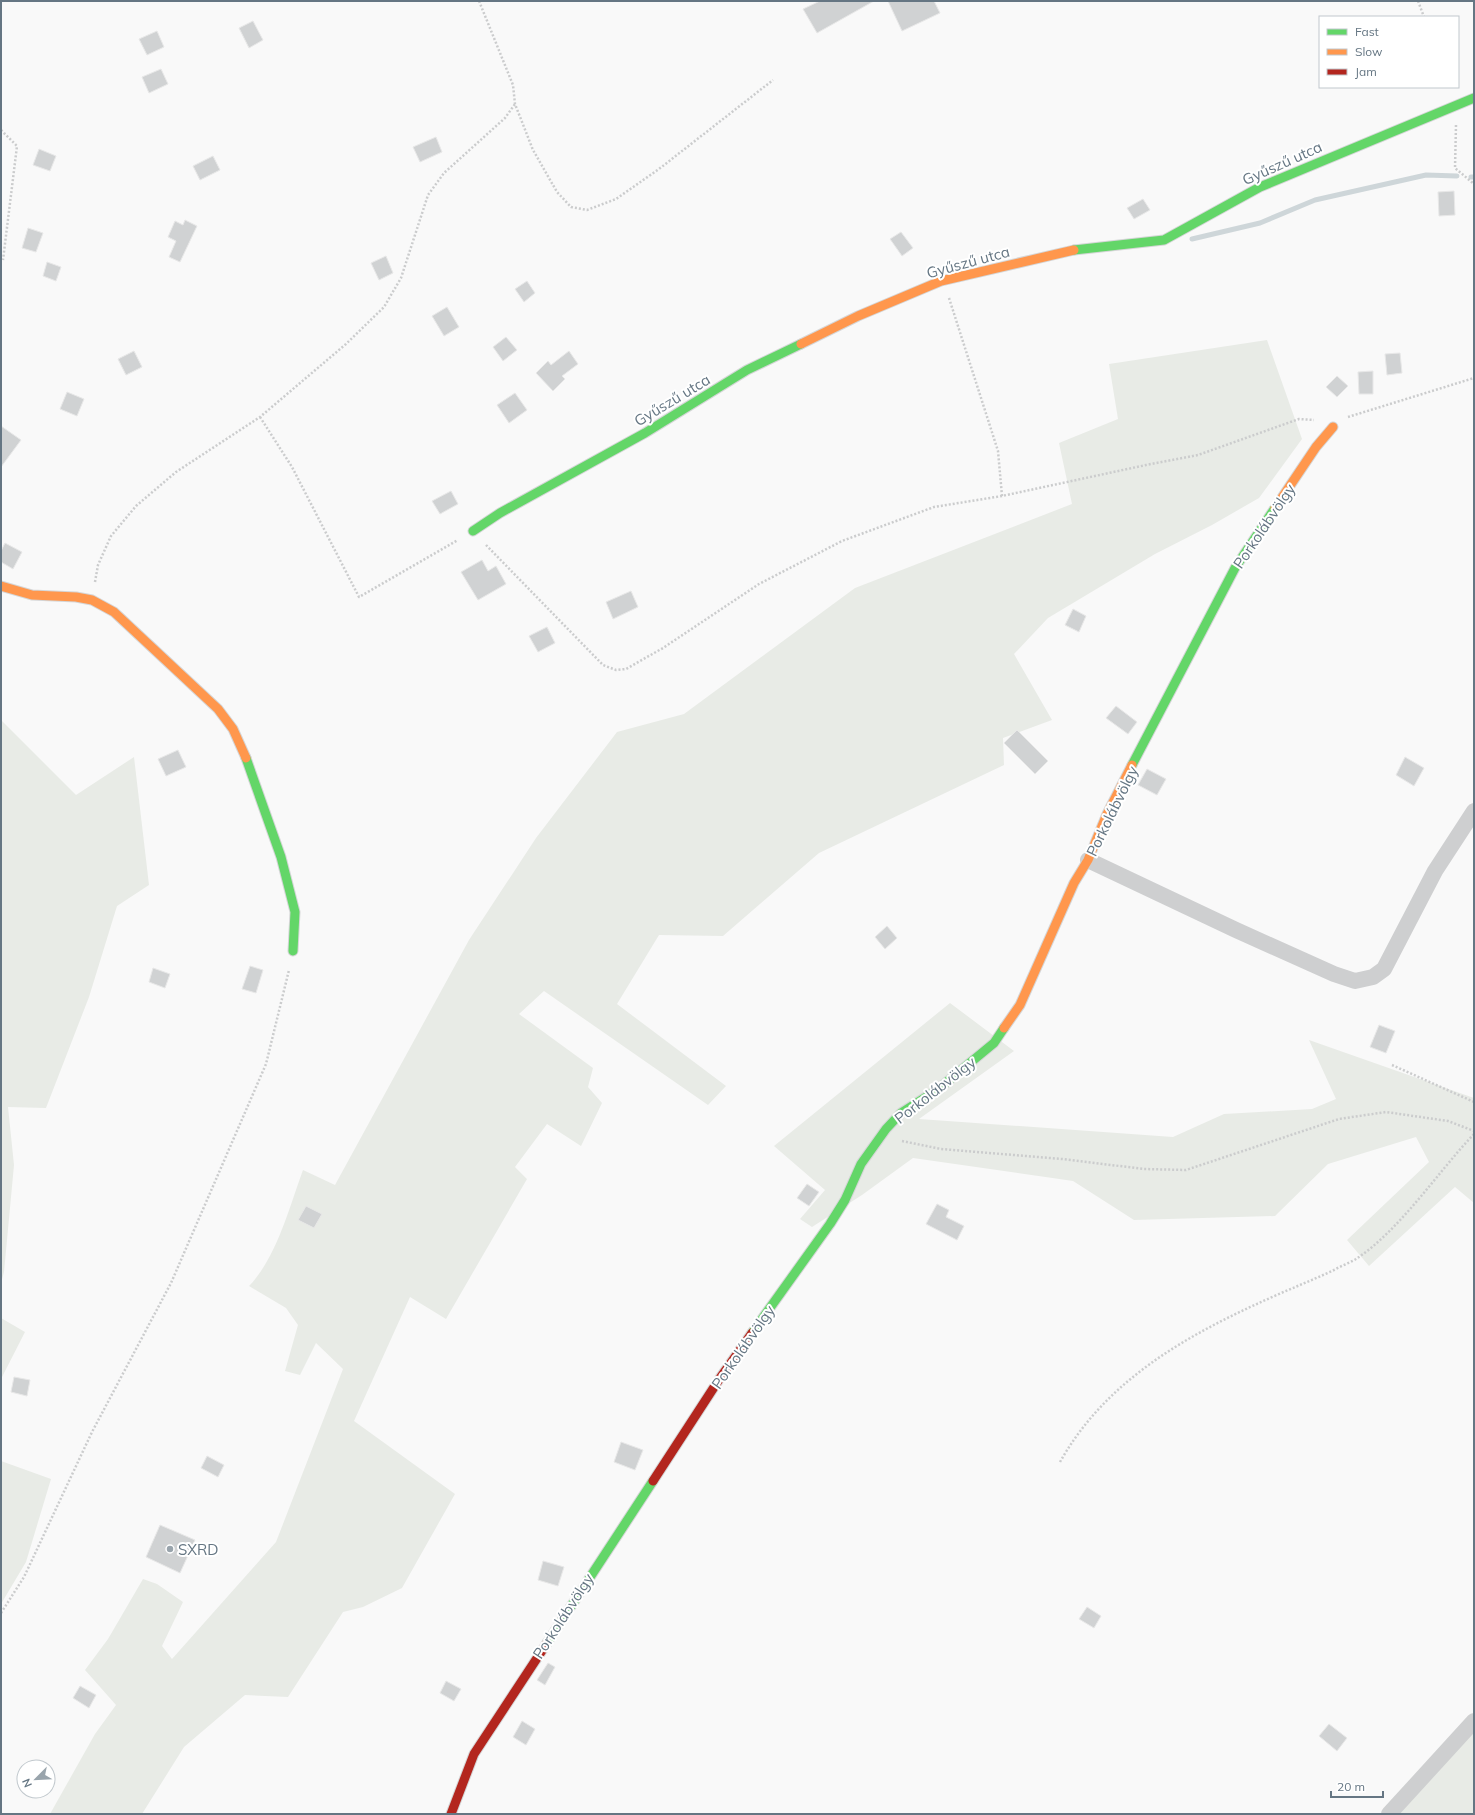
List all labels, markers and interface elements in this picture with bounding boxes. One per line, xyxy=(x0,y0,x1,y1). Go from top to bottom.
legend xyxy=(1319,16,1459,88)
text: Fast xyxy=(1355,24,1379,39)
text: Slow xyxy=(1355,44,1383,59)
text: Jam xyxy=(1355,64,1377,79)
street label: Gyűszű utca xyxy=(1239,137,1325,189)
street label: Gyűszű utca xyxy=(924,242,1012,282)
street label: Gyűszű utca xyxy=(630,370,714,430)
street label: Porkolábvölgy xyxy=(1229,480,1299,572)
street label: Porkolábvölgy xyxy=(1082,763,1142,859)
street label: Porkolábvölgy xyxy=(891,1052,979,1128)
street label: Porkolábvölgy xyxy=(707,1301,779,1393)
place label: SXRD xyxy=(178,1540,219,1559)
marker: SXRD xyxy=(165,1544,175,1554)
street label: Porkolábvölgy xyxy=(528,1570,598,1662)
north arrow xyxy=(16,1759,56,1799)
scale bar xyxy=(1331,1773,1383,1799)
text: N xyxy=(19,1776,35,1790)
text: 20 m xyxy=(1337,1779,1365,1794)

